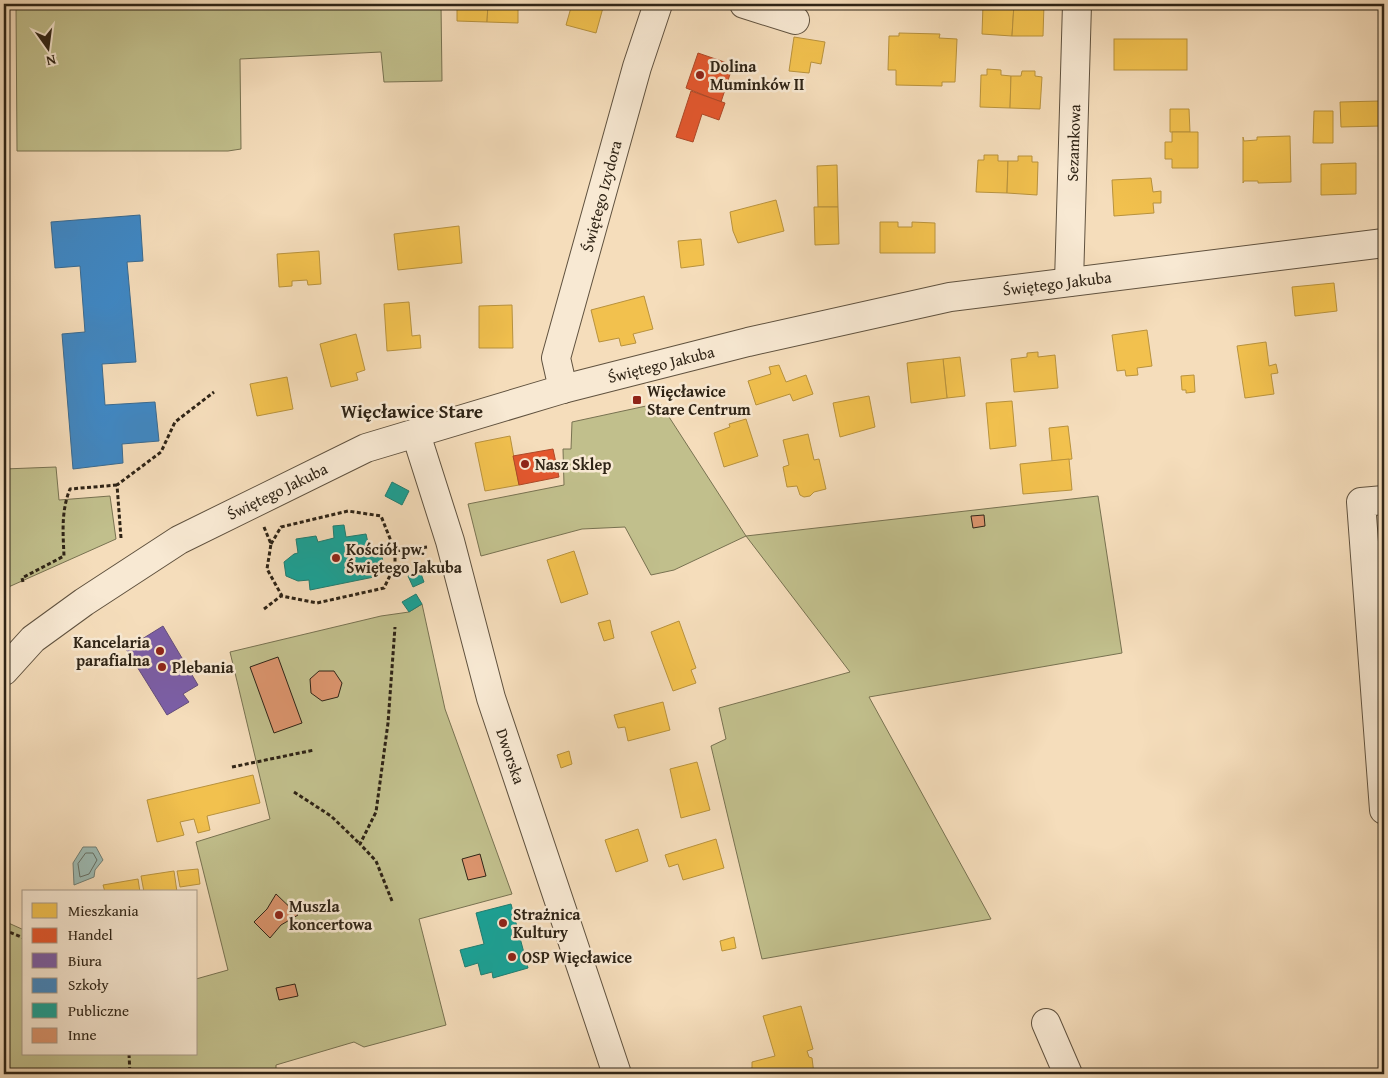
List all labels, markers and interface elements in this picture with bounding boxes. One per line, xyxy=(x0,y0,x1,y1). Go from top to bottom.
north arrow xyxy=(22,22,72,72)
text: N xyxy=(44,50,58,72)
place label: Dolina Muminków II xyxy=(710,54,805,96)
marker: Dolina Muminków II xyxy=(694,69,706,81)
street label: Sezamkowa xyxy=(1060,103,1086,182)
street label: Świętego Izydora xyxy=(575,137,628,254)
street label: Świętego Jakuba xyxy=(1001,264,1113,302)
street label: Świętego Jakuba xyxy=(605,339,717,389)
place label: Więcławice Stare Centrum xyxy=(647,379,751,421)
marker: Więcławice Stare Centrum xyxy=(631,394,643,406)
district label: Więcławice Stare xyxy=(341,397,483,425)
place label: Nasz Sklep xyxy=(535,452,611,476)
street label: Świętego Jakuba xyxy=(223,456,332,526)
marker: Nasz Sklep xyxy=(519,458,531,470)
place label: Kościół pw. Świętego Jakuba xyxy=(346,537,463,579)
marker: Kościół pw. Świętego Jakuba xyxy=(330,552,342,564)
place label: Kancelaria parafialna xyxy=(73,630,151,672)
marker: Kancelaria parafialna xyxy=(154,645,166,657)
place label: Plebania xyxy=(172,655,234,679)
marker: Plebania xyxy=(156,661,168,673)
street label: Dworska xyxy=(490,725,532,788)
legend xyxy=(22,890,198,1056)
place label: Muszla koncertowa xyxy=(289,894,373,936)
text: Mieszkania xyxy=(68,900,139,921)
place label: Strażnica Kultury xyxy=(513,902,581,944)
marker: Muszla koncertowa xyxy=(273,909,285,921)
marker: Strażnica Kultury xyxy=(497,917,509,929)
text: Handel xyxy=(68,924,113,945)
place label: OSP Więcławice xyxy=(522,945,632,969)
text: Biura xyxy=(68,950,102,971)
marker: OSP Więcławice xyxy=(506,951,518,963)
text: Szkoły xyxy=(68,974,109,995)
text: Publiczne xyxy=(68,1000,129,1021)
text: Inne xyxy=(68,1024,97,1045)

